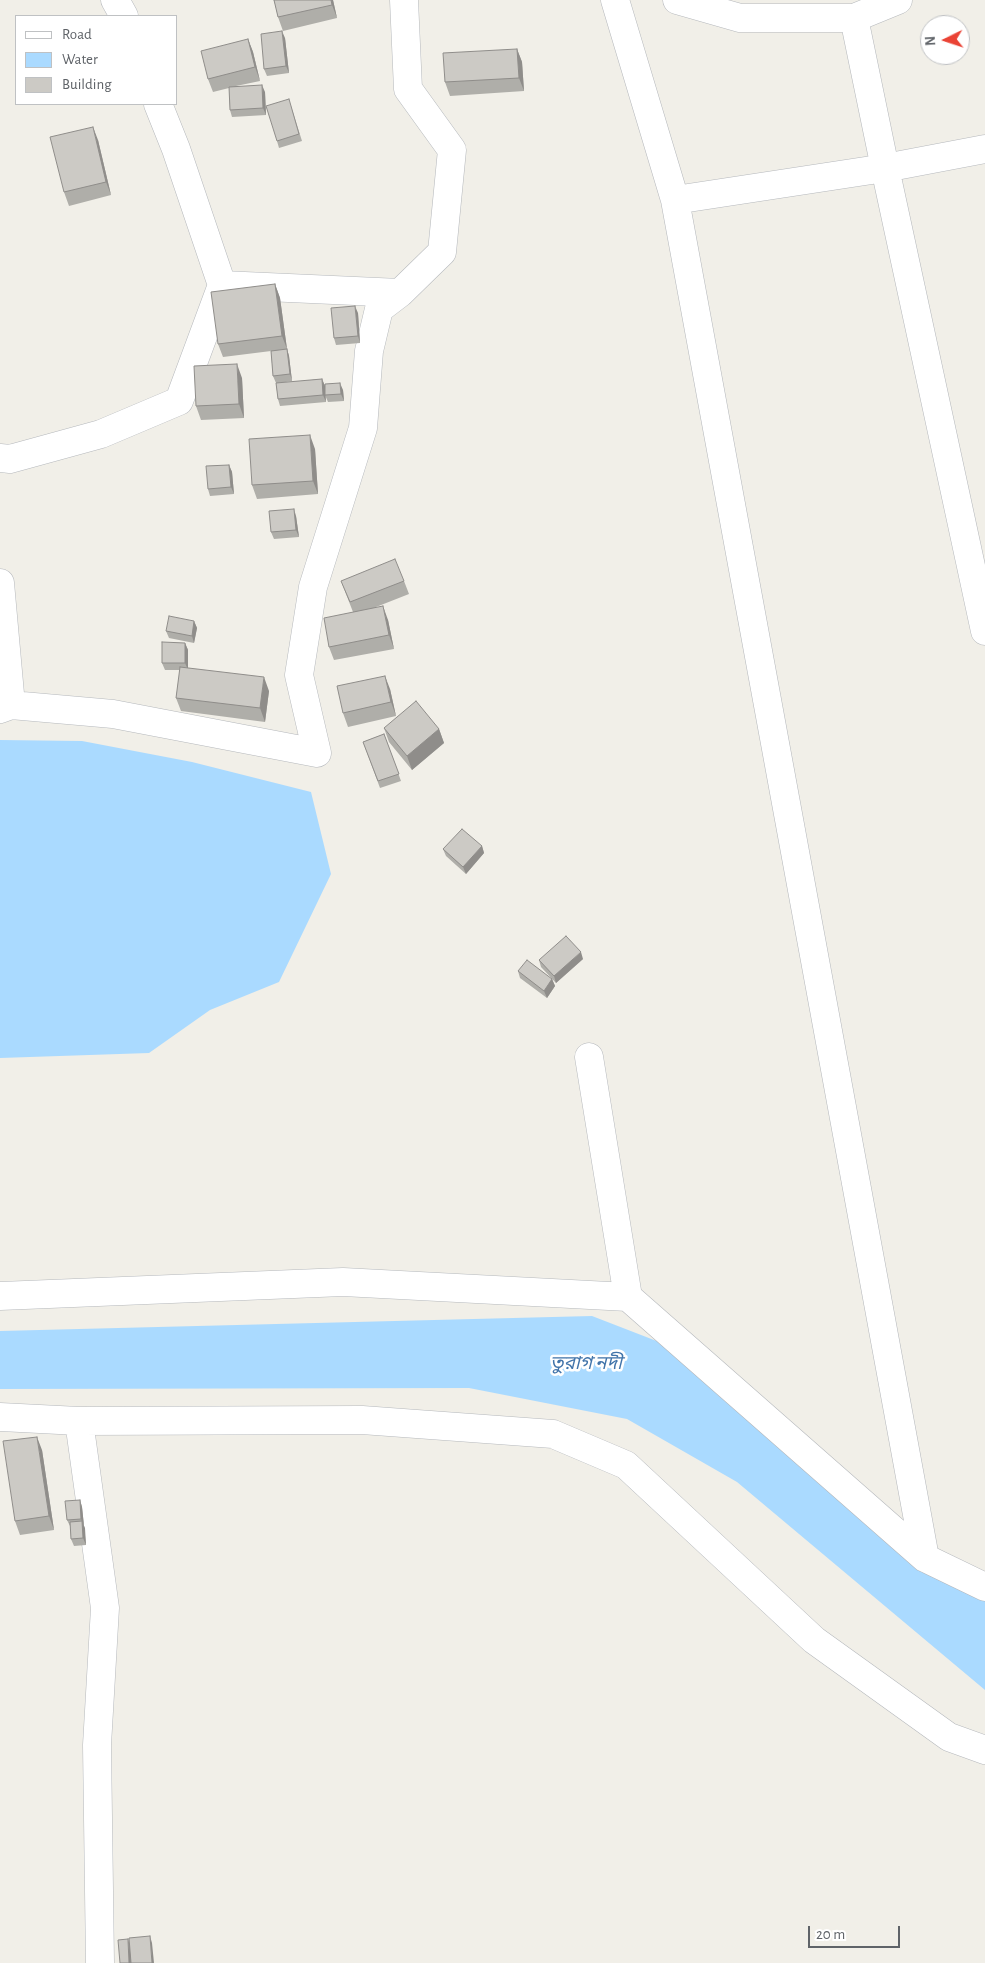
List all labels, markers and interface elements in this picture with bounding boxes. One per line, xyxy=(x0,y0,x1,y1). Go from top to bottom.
legend xyxy=(15,15,178,105)
north arrow xyxy=(920,15,970,65)
text: Road xyxy=(62,27,92,42)
text: N xyxy=(924,36,938,46)
text: Water xyxy=(62,52,98,67)
text: Building xyxy=(62,77,112,92)
water label: তুরাগ নদী xyxy=(550,1352,622,1374)
scale bar xyxy=(810,1916,902,1948)
text: 20 m xyxy=(816,1927,845,1942)

